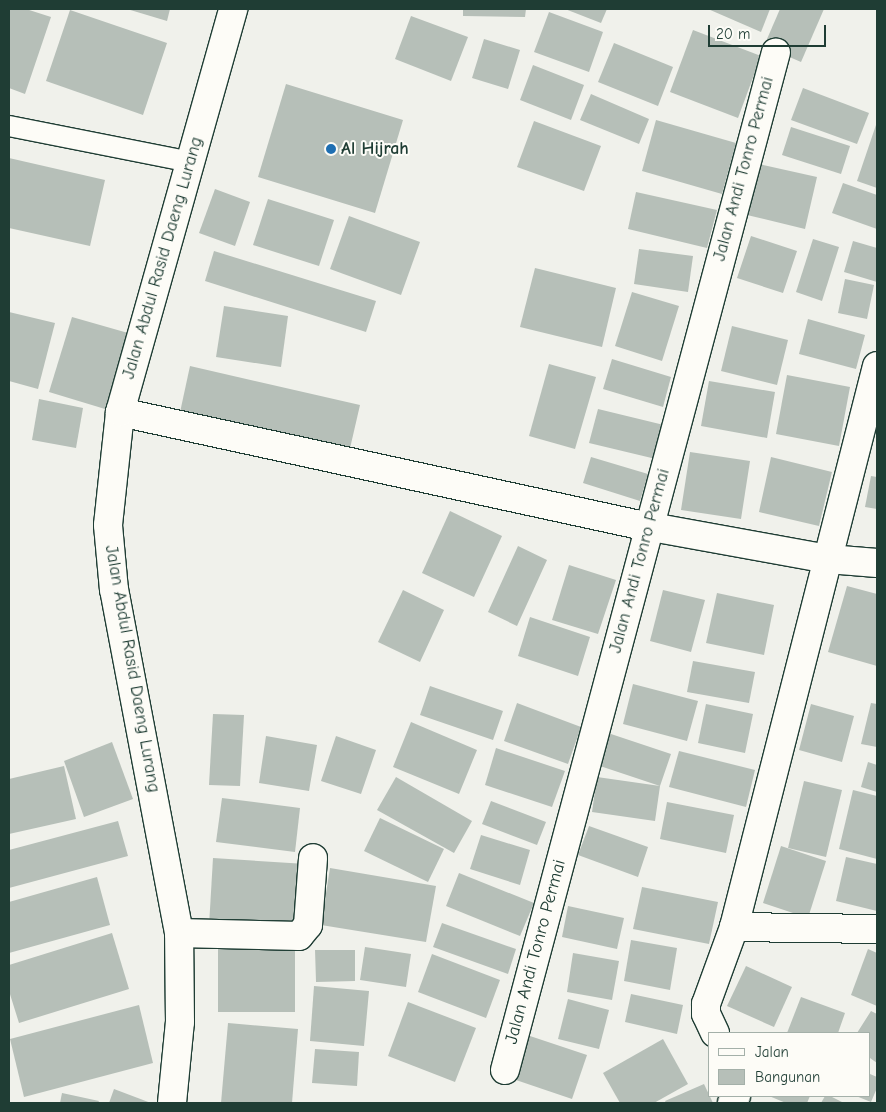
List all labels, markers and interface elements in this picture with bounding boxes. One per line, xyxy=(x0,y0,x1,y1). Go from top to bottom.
scale bar xyxy=(711,15,828,47)
text: 20 m xyxy=(716,25,750,43)
street label: Jalan Andi Tonro Permai xyxy=(709,74,779,264)
street label: Jalan Abdul Rasid Daeng Lurang xyxy=(118,134,208,382)
place label: Al Hijrah xyxy=(341,138,409,160)
marker: Al Hijrah xyxy=(325,143,337,155)
street label: Jalan Andi Tonro Permai xyxy=(605,466,675,656)
street label: Jalan Abdul Rasid Daeng Lurang xyxy=(100,543,164,795)
street label: Jalan Andi Tonro Permai xyxy=(501,857,571,1047)
legend xyxy=(708,1032,871,1097)
text: Jalan xyxy=(755,1043,789,1061)
text: Bangunan xyxy=(755,1068,820,1086)

